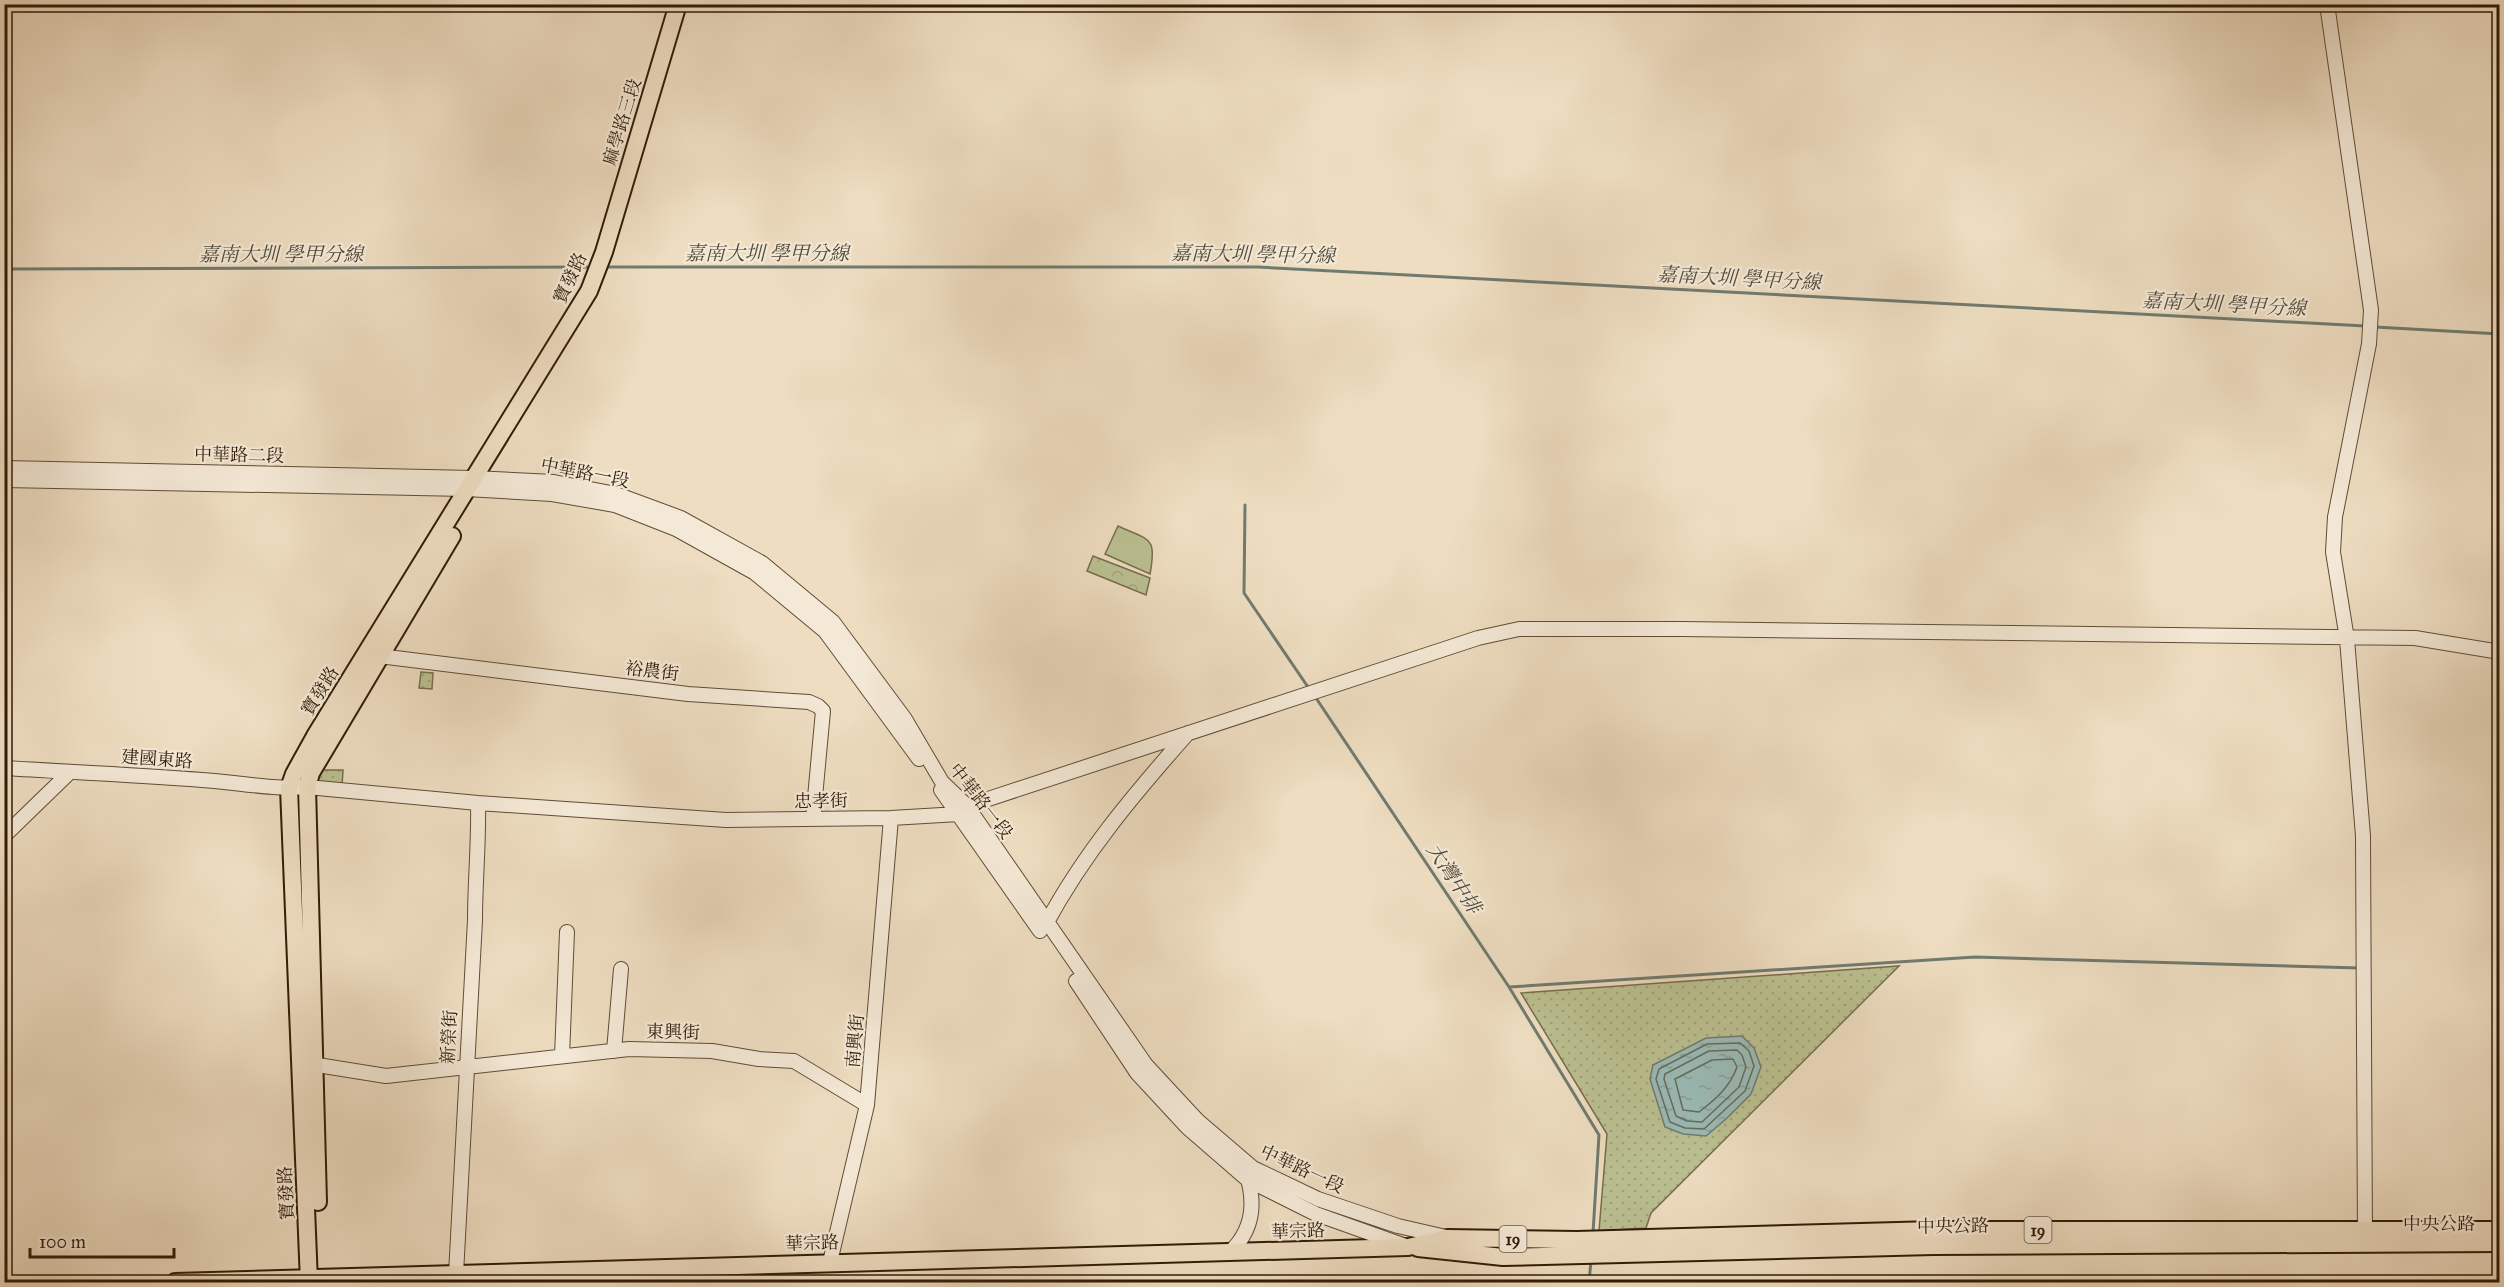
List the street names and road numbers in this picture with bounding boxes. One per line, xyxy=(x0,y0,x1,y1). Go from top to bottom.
street label: 麻學路三段 xyxy=(598,76,646,168)
street label: 寶發路 xyxy=(549,249,591,307)
street label: 中華路二段 xyxy=(194,443,284,467)
street label: 中華路一段 xyxy=(539,454,631,492)
street label: 裕農街 xyxy=(624,657,680,685)
street label: 寶發路 xyxy=(296,662,344,720)
street label: 建國東路 xyxy=(120,746,194,772)
street label: 中華路一段 xyxy=(945,759,1017,843)
street label: 忠孝街 xyxy=(794,790,848,812)
street label: 新榮街 xyxy=(437,1009,461,1065)
street label: 南興街 xyxy=(842,1013,868,1069)
street label: 東興街 xyxy=(646,1021,700,1043)
street label: 中華路一段 xyxy=(1257,1140,1347,1198)
street label: 寶發路 xyxy=(274,1165,298,1221)
street label: 中央公路 xyxy=(2403,1213,2475,1235)
street label: 中央公路 xyxy=(1917,1214,1989,1238)
road number: 19 xyxy=(2024,1217,2052,1243)
street label: 華宗路 xyxy=(1271,1219,1325,1243)
road number: 19 xyxy=(1500,1226,1526,1252)
street label: 華宗路 xyxy=(785,1231,839,1255)

